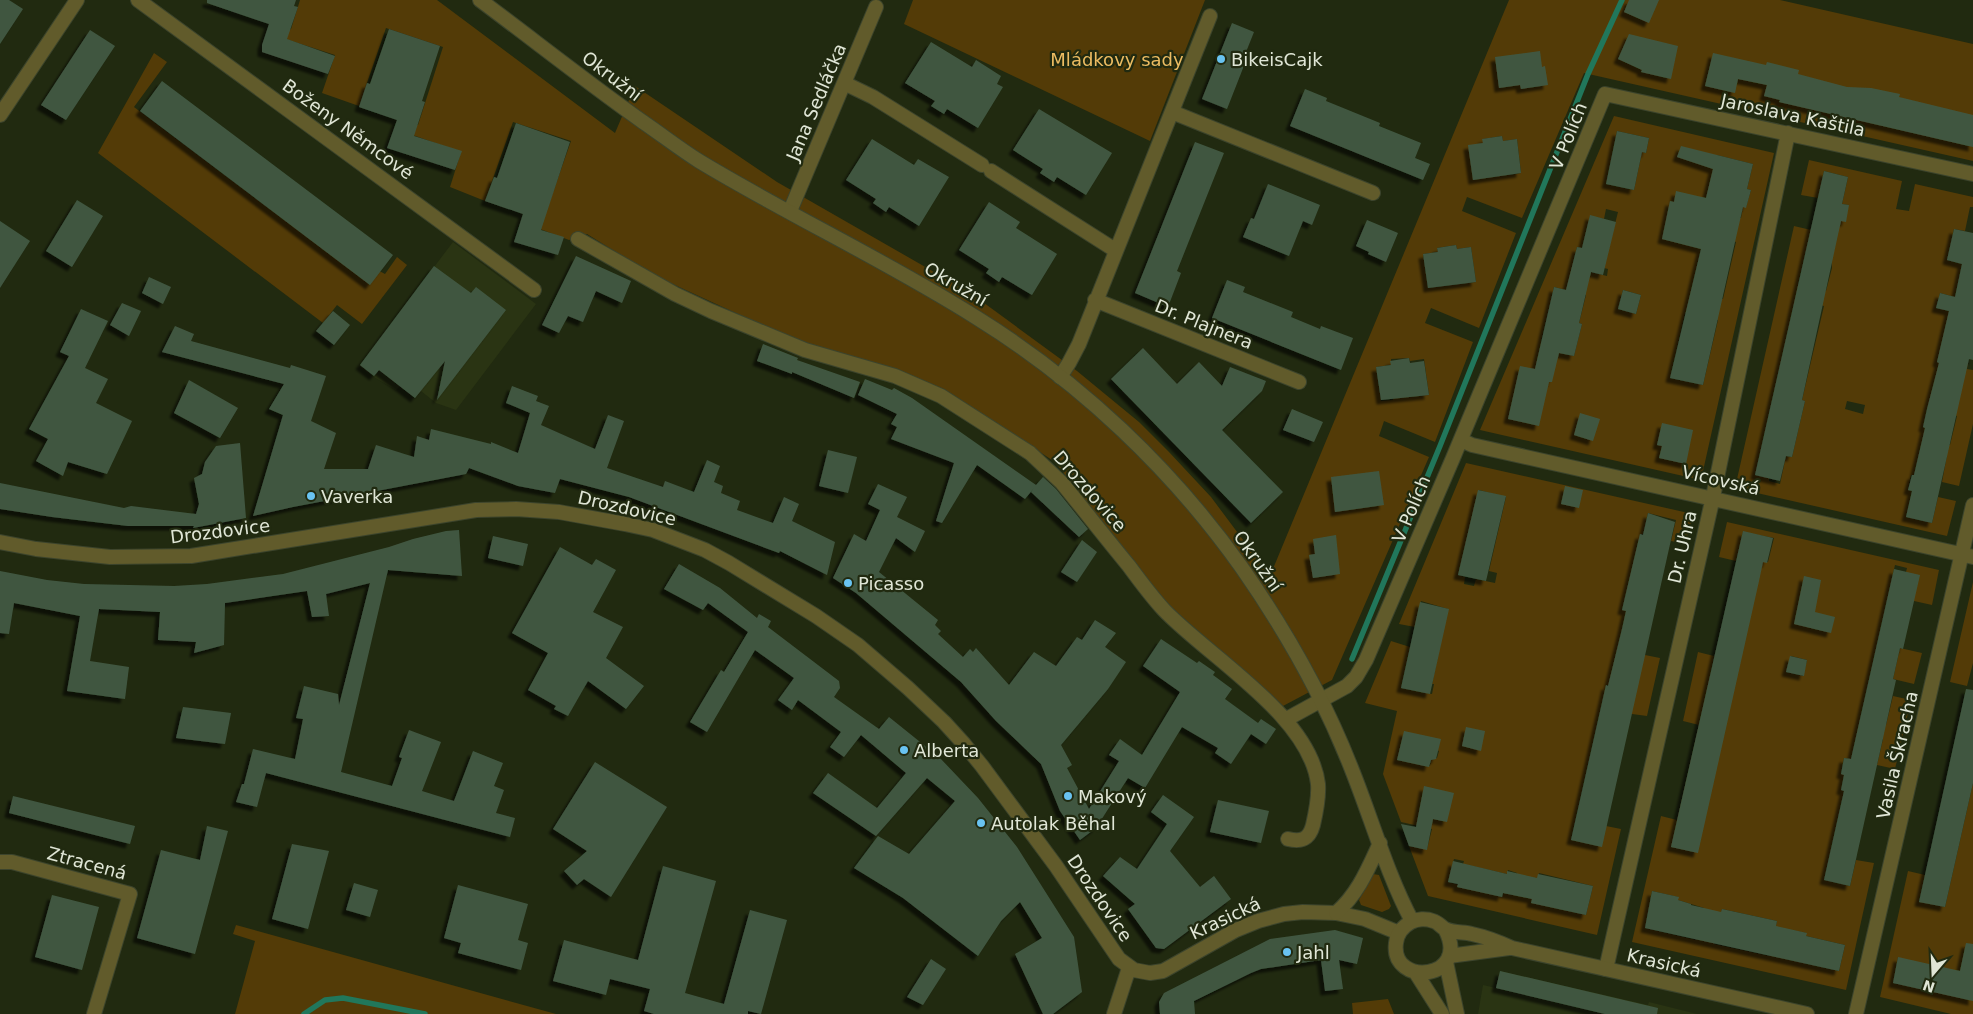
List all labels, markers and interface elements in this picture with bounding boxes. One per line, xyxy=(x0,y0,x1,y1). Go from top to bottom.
street label: Jana Sedláčka xyxy=(781,40,850,165)
street label: Okružní xyxy=(578,47,647,106)
park label: Mládkovy sady xyxy=(1050,49,1184,70)
place label: BikeisCajk xyxy=(1231,49,1323,70)
marker: BikeisCajk xyxy=(1215,53,1227,65)
street label: Boženy Němcové xyxy=(279,75,417,183)
street label: Jaroslava Kaštila xyxy=(1718,89,1867,141)
street label: V Polích xyxy=(1545,99,1591,173)
street label: Okružní xyxy=(921,258,992,311)
street label: Dr. Plajnera xyxy=(1152,295,1256,353)
street label: Drozdovice xyxy=(1049,446,1131,536)
street label: Vícovská xyxy=(1680,461,1762,499)
street label: V Polích xyxy=(1388,472,1434,546)
place label: Vaverka xyxy=(321,486,393,507)
street label: Drozdovice xyxy=(576,486,678,530)
marker: Vaverka xyxy=(305,490,317,502)
street label: Dr. Uhra xyxy=(1663,509,1701,585)
street label: Drozdovice xyxy=(169,514,271,548)
street label: Okružní xyxy=(1230,527,1287,596)
place label: Picasso xyxy=(858,573,924,594)
marker: Picasso xyxy=(842,577,854,589)
street label: Vasila Škracha xyxy=(1872,689,1922,821)
place label: Alberta xyxy=(914,740,979,761)
marker: Alberta xyxy=(898,744,910,756)
place label: Makový xyxy=(1078,786,1147,807)
marker: Makový xyxy=(1062,790,1074,802)
place label: Autolak Běhal xyxy=(991,813,1116,834)
marker: Autolak Běhal xyxy=(975,817,987,829)
street label: Ztracená xyxy=(45,842,129,884)
street label: Drozdovice xyxy=(1063,851,1137,945)
street label: Krasická xyxy=(1186,892,1264,944)
place label: Jahl xyxy=(1296,942,1330,963)
street label: Krasická xyxy=(1625,944,1703,982)
marker: Jahl xyxy=(1281,946,1293,958)
north arrow xyxy=(1908,949,1958,999)
text: N xyxy=(1921,977,1937,996)

